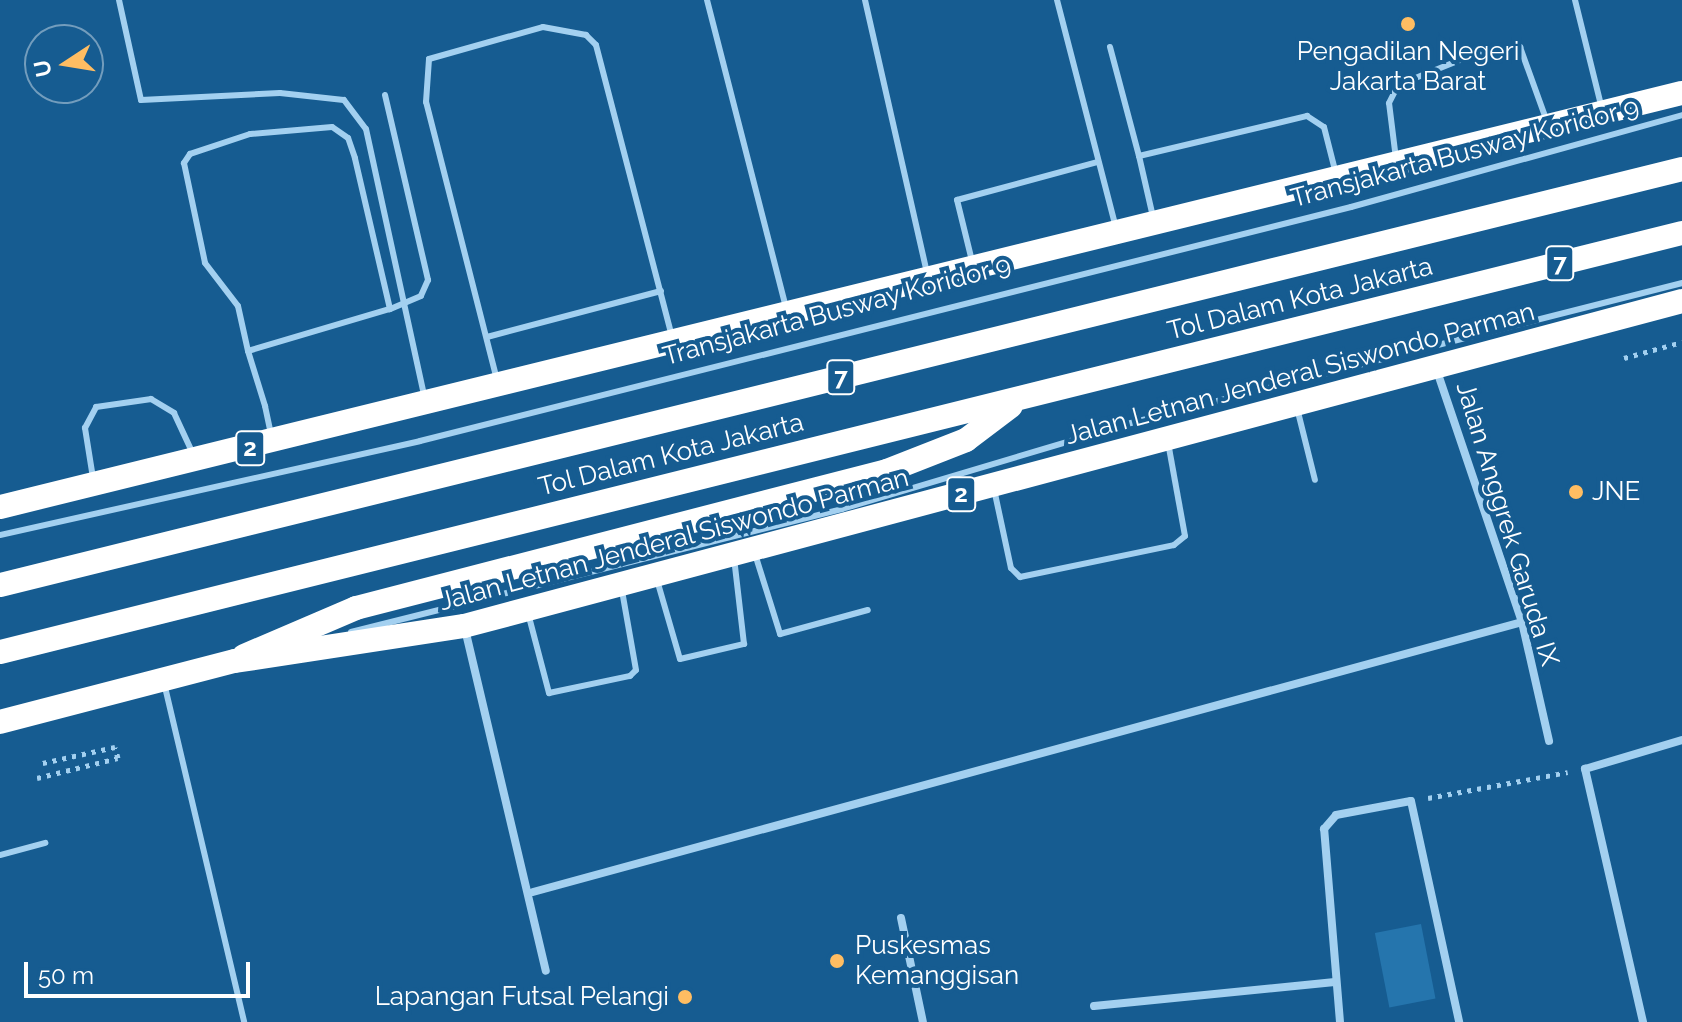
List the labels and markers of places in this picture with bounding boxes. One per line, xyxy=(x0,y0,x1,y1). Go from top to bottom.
marker: Pengadilan Negeri Jakarta Barat xyxy=(1399,15,1417,33)
place label: Pengadilan Negeri Jakarta Barat xyxy=(1297,36,1519,98)
place label: JNE xyxy=(1592,476,1640,508)
marker: JNE xyxy=(1567,483,1585,501)
place label: Puskesmas Kemanggisan xyxy=(855,930,1019,992)
marker: Puskesmas Kemanggisan xyxy=(826,950,848,972)
place label: Lapangan Futsal Pelangi xyxy=(374,981,669,1013)
marker: Lapangan Futsal Pelangi xyxy=(676,988,694,1006)

